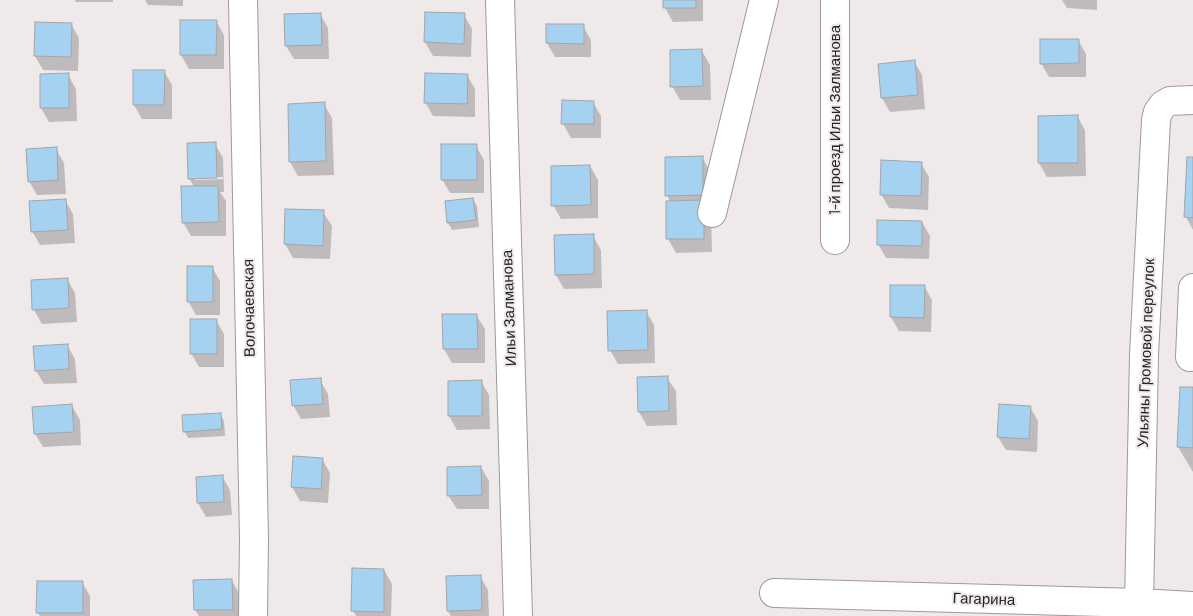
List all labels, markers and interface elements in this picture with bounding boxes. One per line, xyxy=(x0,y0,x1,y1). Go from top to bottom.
street label: 1-й проезд Ильи Залманова xyxy=(826,25,844,215)
street label: Ильи Залманова xyxy=(498,250,520,366)
street label: Ульяны Громовой переулок xyxy=(1134,258,1158,448)
street label: Волочаевская xyxy=(239,259,259,357)
street label: Гагарина xyxy=(952,589,1016,609)

